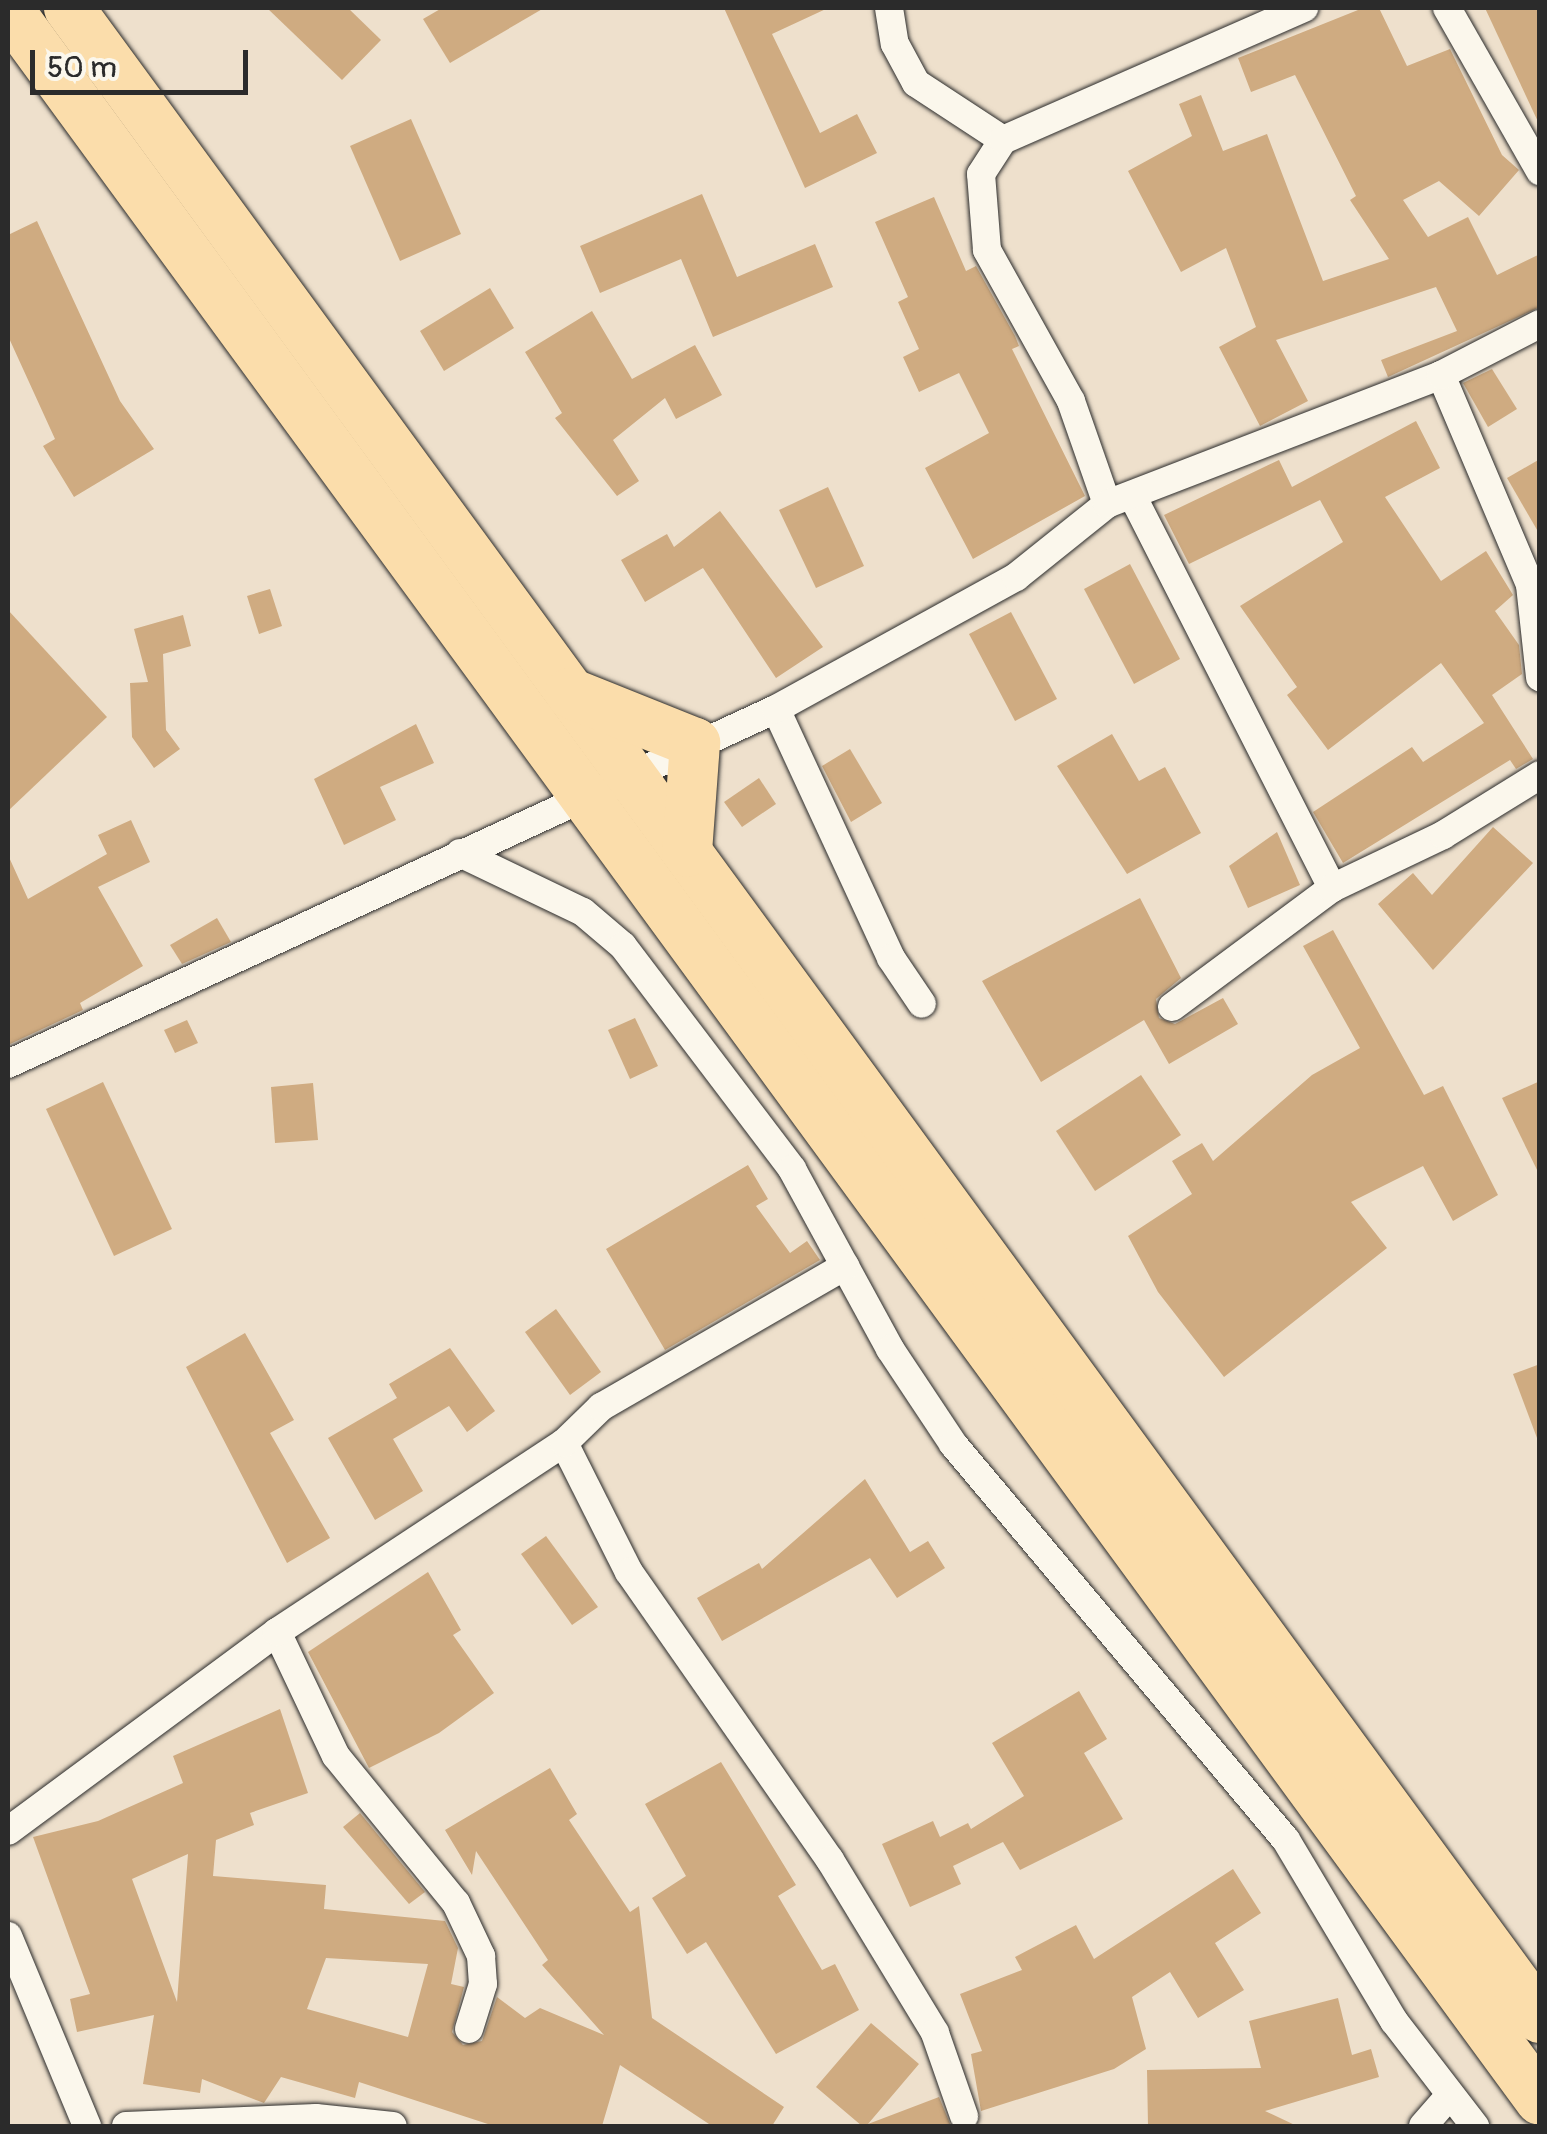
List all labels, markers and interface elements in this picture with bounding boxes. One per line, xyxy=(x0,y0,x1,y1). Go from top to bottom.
scale bar xyxy=(35,30,252,92)
text: 50 m xyxy=(47,49,117,86)

